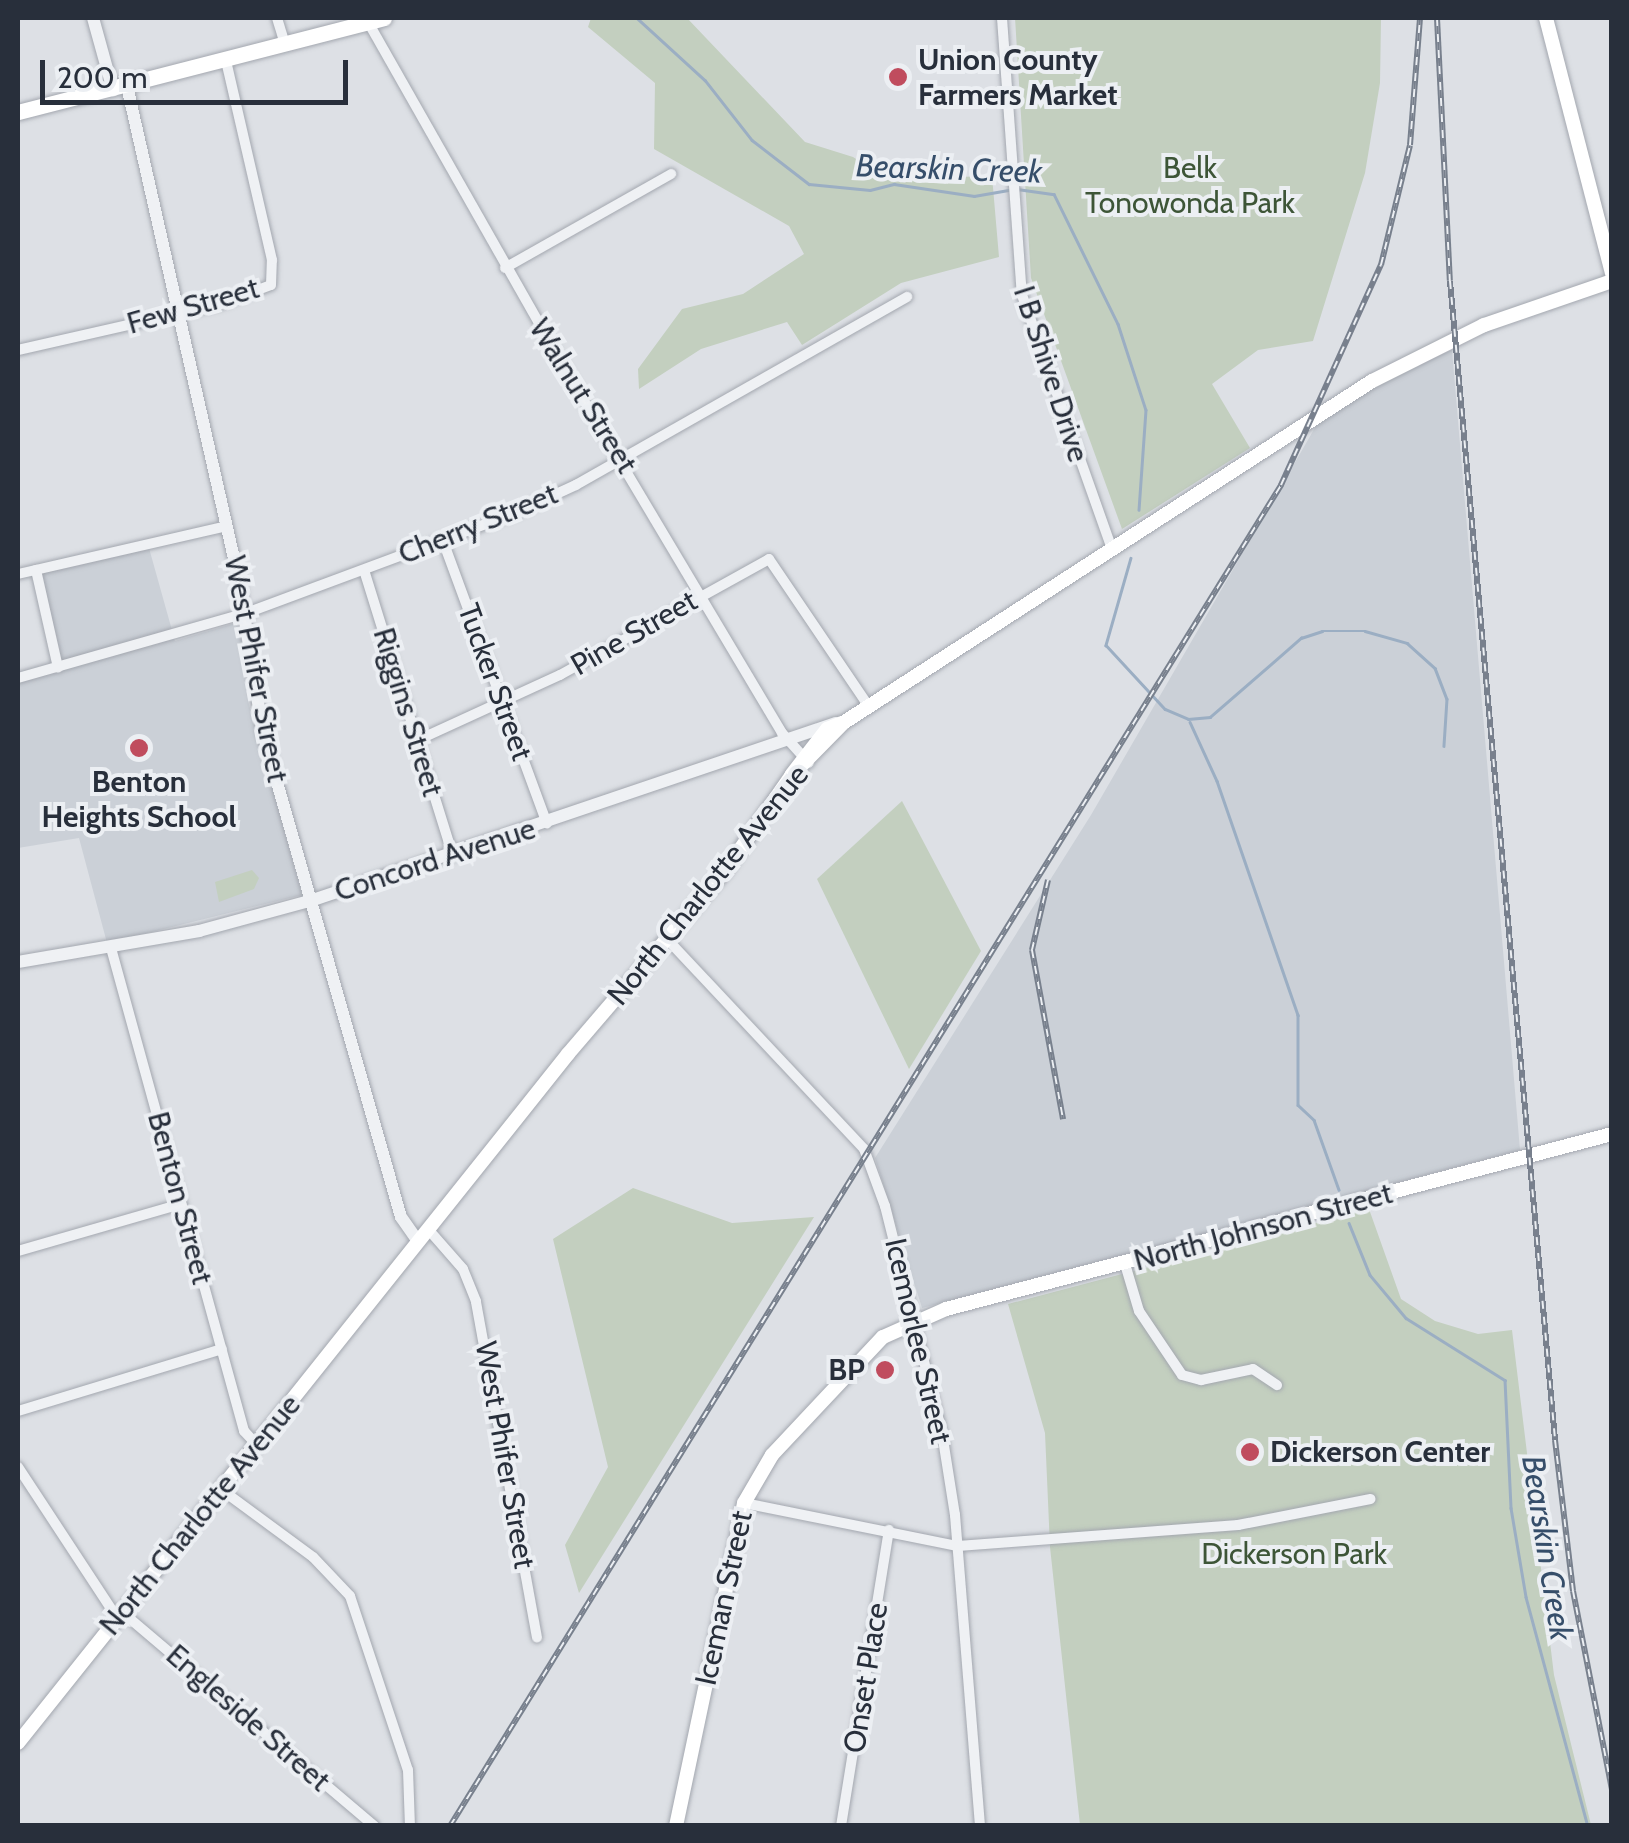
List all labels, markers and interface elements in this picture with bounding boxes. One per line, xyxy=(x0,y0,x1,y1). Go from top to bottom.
scale bar xyxy=(45,40,352,102)
place label: Union County Farmers Market xyxy=(918,42,1118,112)
text: 200 m xyxy=(57,59,148,96)
marker: Union County Farmers Market xyxy=(887,66,909,88)
water label: Bearskin Creek xyxy=(855,147,1043,191)
park label: Belk Tonowonda Park xyxy=(1085,150,1295,220)
street label: Few Street xyxy=(123,270,263,342)
street label: I B Shive Drive xyxy=(1006,281,1096,467)
street label: Walnut Street xyxy=(521,312,645,480)
street label: Cherry Street xyxy=(393,476,563,572)
street label: West Phifer Street xyxy=(216,553,296,785)
street label: Pine Street xyxy=(565,583,703,683)
street label: Tucker Street xyxy=(450,599,540,765)
street label: Riggins Street xyxy=(365,623,451,801)
marker: Benton Heights School xyxy=(128,737,150,759)
street label: North Charlotte Avenue xyxy=(600,757,816,1013)
place label: Benton Heights School xyxy=(42,764,236,834)
street label: Concord Avenue xyxy=(330,811,540,909)
street label: Benton Street xyxy=(140,1108,220,1288)
street label: North Johnson Street xyxy=(1130,1175,1396,1279)
street label: Icemorlee Street xyxy=(877,1235,959,1447)
street label: West Phifer Street xyxy=(467,1339,543,1571)
place label: BP xyxy=(828,1352,865,1388)
marker: BP xyxy=(874,1359,896,1381)
street label: North Charlotte Avenue xyxy=(92,1387,308,1643)
place label: Dickerson Center xyxy=(1270,1434,1490,1470)
marker: Dickerson Center xyxy=(1239,1441,1261,1463)
water label: Bearskin Creek xyxy=(1513,1453,1581,1643)
street label: Iceman Street xyxy=(688,1508,760,1688)
park label: Dickerson Park xyxy=(1201,1536,1387,1572)
street label: Onset Place xyxy=(836,1600,896,1756)
street label: Engleside Street xyxy=(159,1637,337,1799)

